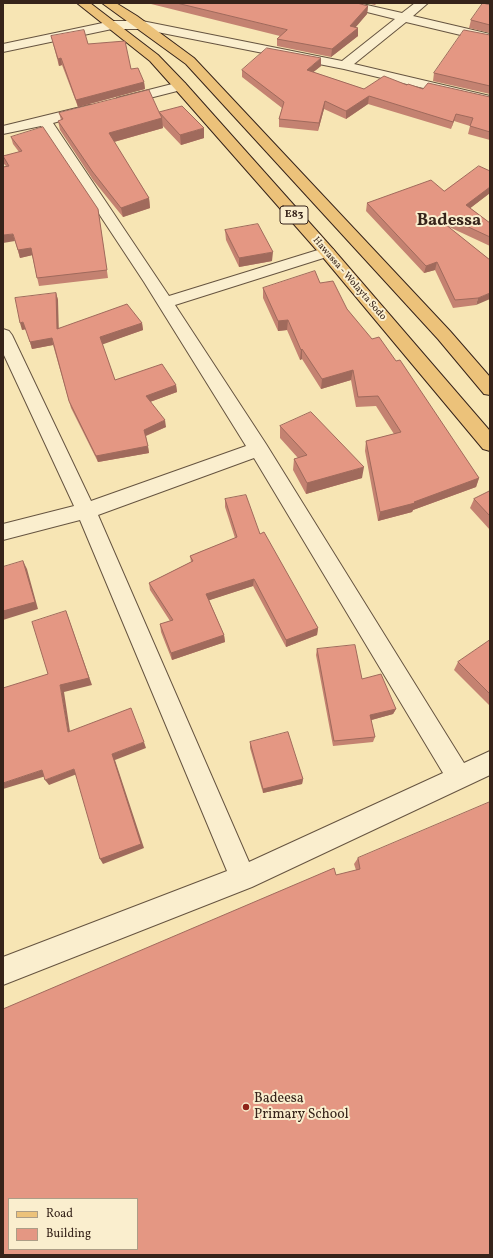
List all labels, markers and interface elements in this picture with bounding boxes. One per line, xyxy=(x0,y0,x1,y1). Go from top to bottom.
road number: E83 xyxy=(280,206,308,224)
district label: Badessa xyxy=(417,212,481,232)
street label: Hawassa - Wolayta Sodo xyxy=(310,235,388,323)
place label: Badeesa Primary School xyxy=(254,1091,349,1124)
marker: Badeesa Primary School xyxy=(241,1102,251,1112)
legend xyxy=(8,1198,138,1250)
text: Road xyxy=(46,1206,73,1222)
text: Building xyxy=(46,1226,91,1242)

